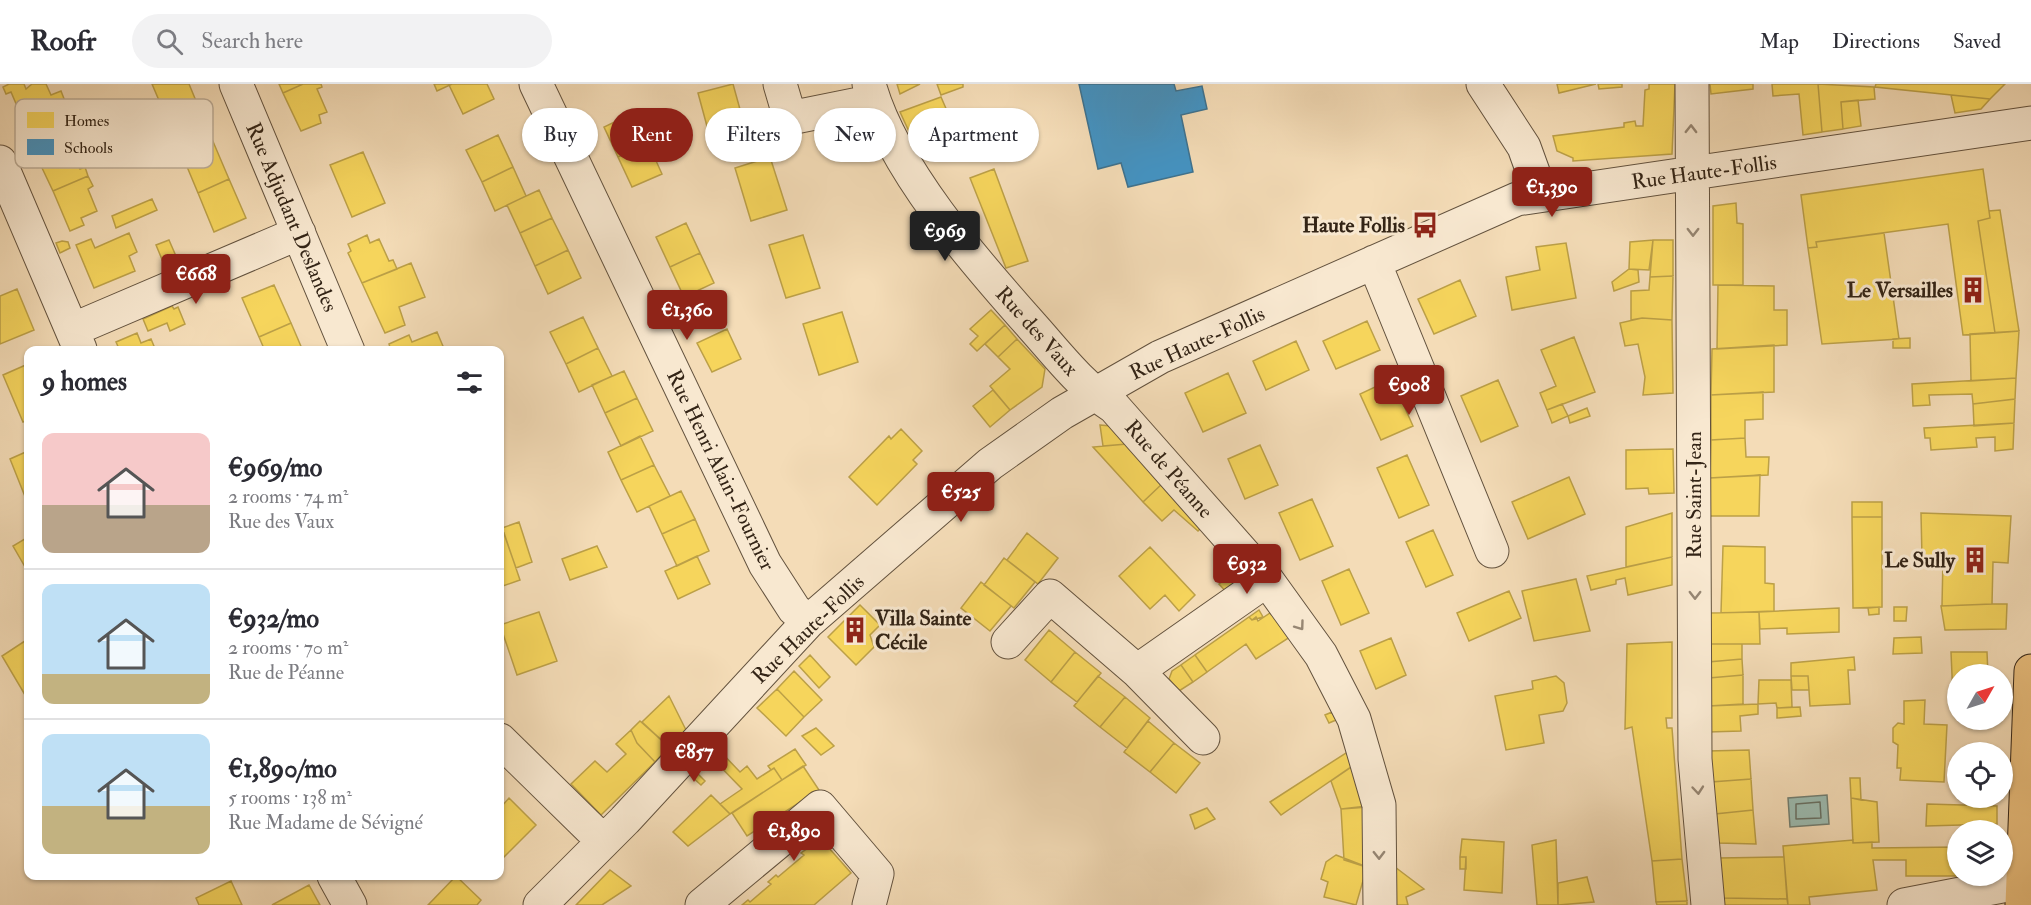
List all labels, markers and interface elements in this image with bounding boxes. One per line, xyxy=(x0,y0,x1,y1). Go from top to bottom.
search box xyxy=(132,14,552,68)
text: Roofr xyxy=(30,24,96,59)
icon: search xyxy=(153,25,186,58)
text: Search here xyxy=(201,27,303,55)
text: Map xyxy=(1759,28,1799,55)
text: Directions xyxy=(1832,28,1920,55)
text: Saved xyxy=(1953,28,2001,55)
legend xyxy=(15,99,213,168)
chip: Buy xyxy=(522,108,598,162)
chip: Rent xyxy=(610,108,693,162)
chip: Filters xyxy=(705,108,802,162)
chip: New xyxy=(814,108,896,162)
chip: Apartment xyxy=(908,108,1039,162)
text: Homes xyxy=(64,111,109,131)
street label: Rue Adjudant Deslandes xyxy=(239,118,344,316)
one-way arrow xyxy=(1685,124,1697,133)
text: Schools xyxy=(64,138,113,158)
street label: Rue Haute-Follis xyxy=(1630,149,1778,196)
pin: €1,390 xyxy=(1503,167,1601,218)
text: €1,390 xyxy=(1526,174,1578,199)
bus stop icon: Haute Follis xyxy=(1410,210,1440,240)
pin: €969 xyxy=(909,211,981,262)
place label: Haute Follis xyxy=(1302,212,1405,239)
text: €969 xyxy=(924,218,966,243)
one-way arrow xyxy=(1687,228,1699,237)
pin: €668 xyxy=(160,254,232,305)
text: €668 xyxy=(175,261,217,286)
building icon: Le Versailles xyxy=(1958,275,1988,305)
place label: Le Versailles xyxy=(1847,277,1953,304)
street label: Rue des Vaux xyxy=(989,281,1084,382)
pin: €1,360 xyxy=(638,290,736,341)
text: €1,360 xyxy=(661,297,713,322)
street label: Rue Haute-Follis xyxy=(1125,300,1269,387)
street label: Rue Henri Alain-Fournier xyxy=(660,365,781,575)
pin: €908 xyxy=(1373,365,1445,416)
text: 9 homes xyxy=(42,366,127,398)
icon: filters xyxy=(453,366,486,399)
text: €908 xyxy=(1388,372,1430,397)
street label: Rue de Péanne xyxy=(1118,414,1219,524)
street label: Rue Saint-Jean xyxy=(1681,431,1708,559)
text: €969/mo xyxy=(228,452,322,484)
icon: home xyxy=(90,457,162,529)
pin: €525 xyxy=(925,472,997,523)
text: €525 xyxy=(941,479,981,504)
text: 2 rooms · 74 m² xyxy=(228,484,349,509)
text: Rue des Vaux xyxy=(228,509,334,534)
pin: €932 xyxy=(1211,544,1283,595)
building icon: Le Sully xyxy=(1960,545,1990,575)
place label: Le Sully xyxy=(1884,547,1956,574)
text: €932 xyxy=(1227,551,1267,576)
street label: Rue Haute-Follis xyxy=(746,569,870,690)
one-way arrow xyxy=(1689,591,1701,600)
text: €932/mo xyxy=(228,603,319,635)
place label: Villa Sainte Cécile xyxy=(874,605,972,656)
icon: home xyxy=(90,608,162,680)
building icon: Villa Sainte Cécile xyxy=(840,615,870,645)
one-way arrow xyxy=(1293,620,1304,631)
text: 2 rooms · 70 m² xyxy=(228,635,348,660)
text: Rue de Péanne xyxy=(228,660,344,685)
north arrow xyxy=(1947,664,2013,730)
map controls xyxy=(1947,664,2013,886)
pin: €857 xyxy=(658,732,730,783)
text: €857 xyxy=(674,739,714,764)
button: locate xyxy=(1947,742,2013,808)
text: €1,890/mo xyxy=(228,753,337,785)
icon: home xyxy=(90,758,162,830)
text: 5 rooms · 138 m² xyxy=(228,785,352,810)
one-way arrow xyxy=(1691,786,1704,795)
text: Rue Madame de Sévigné xyxy=(228,810,423,835)
pin: €1,890 xyxy=(745,811,843,862)
text: €1,890 xyxy=(767,818,821,843)
button: layers xyxy=(1947,820,2013,886)
one-way arrow xyxy=(1373,851,1385,860)

